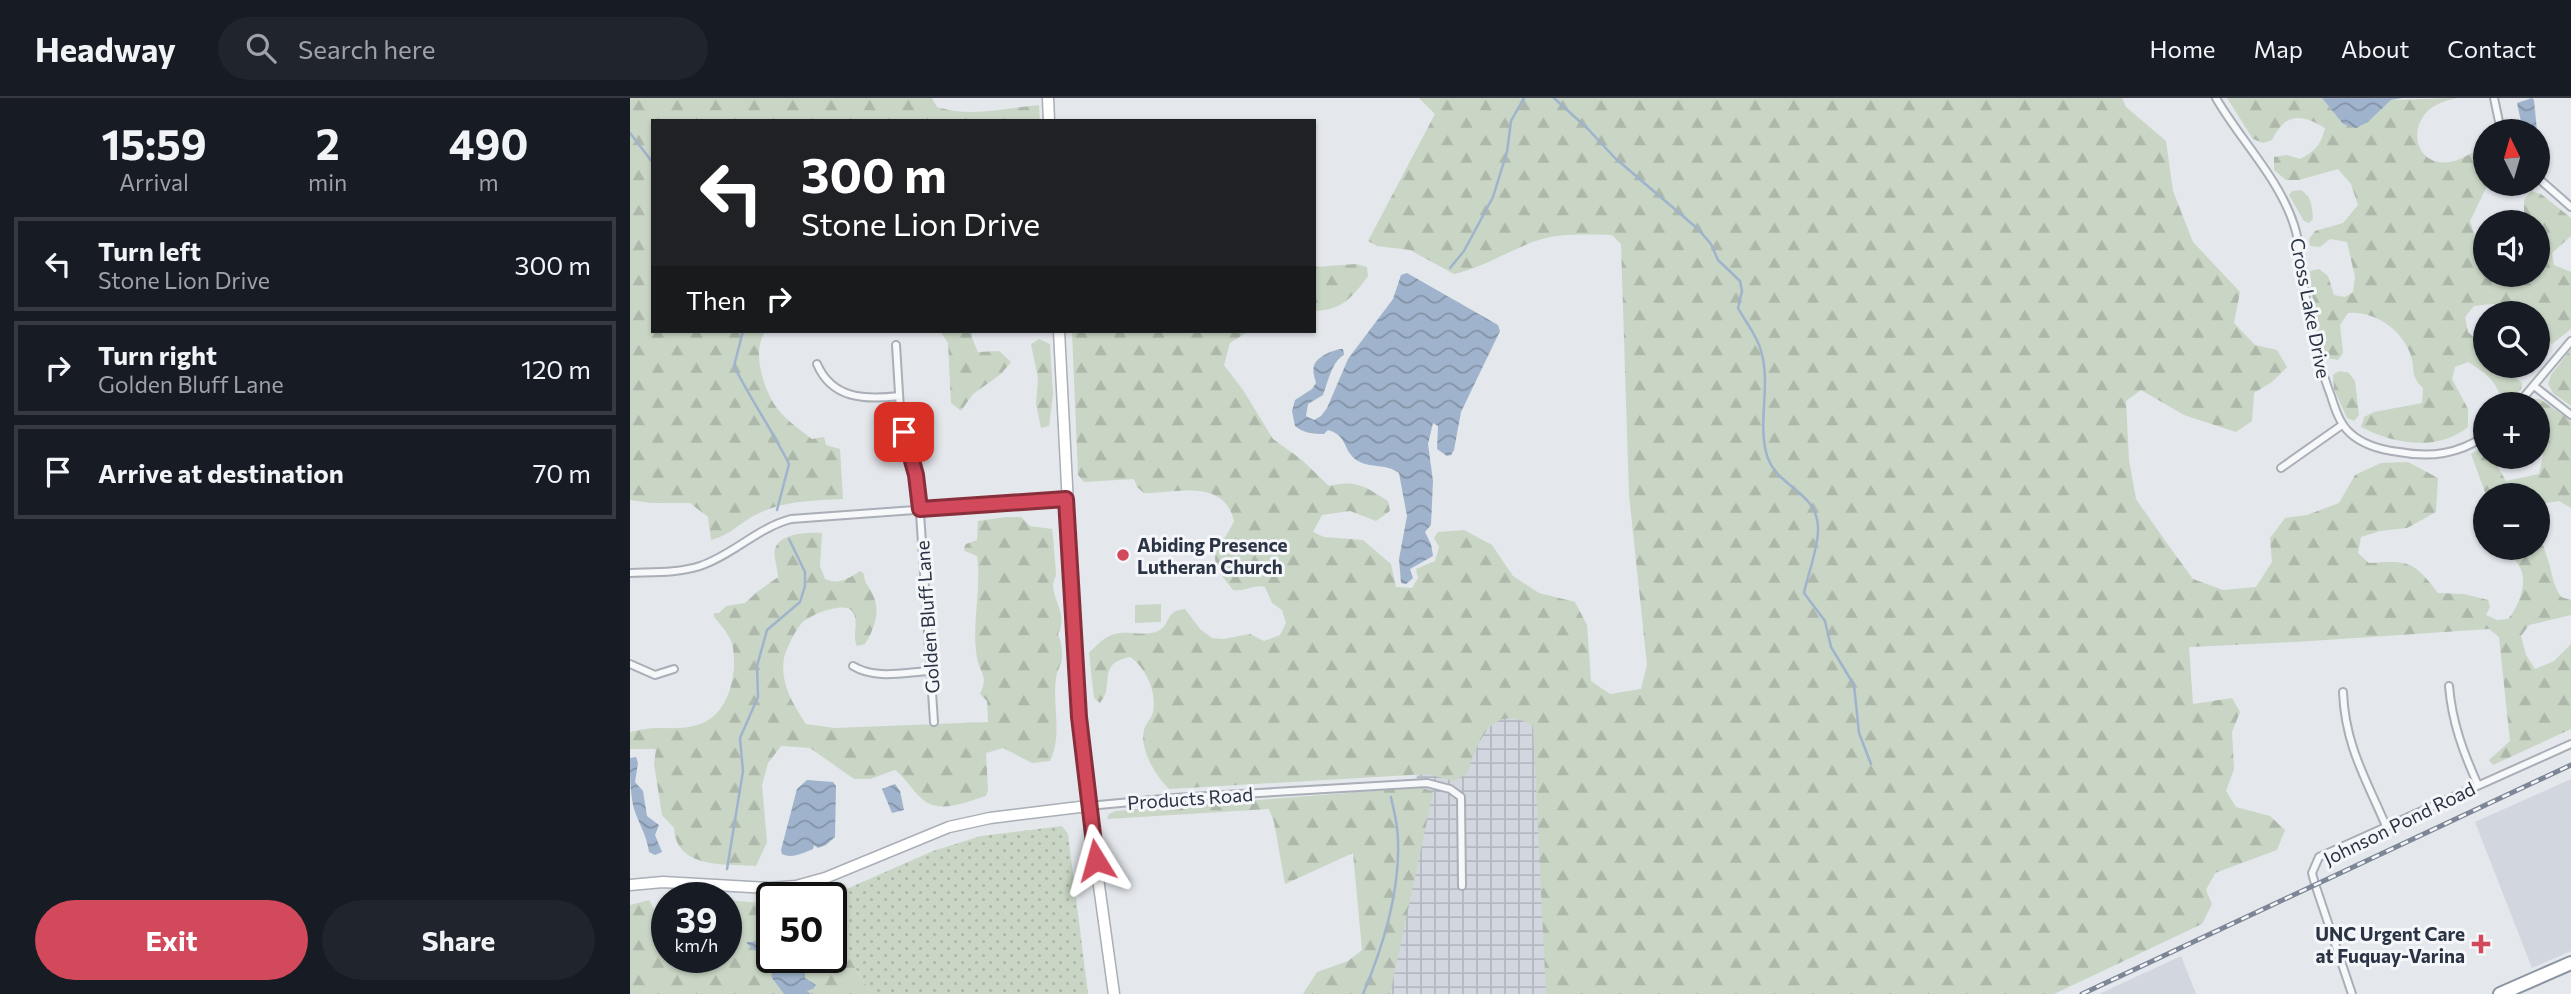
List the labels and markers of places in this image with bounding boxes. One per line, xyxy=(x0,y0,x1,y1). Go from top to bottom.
pin xyxy=(874,402,934,462)
place label: Abiding Presence Lutheran Church xyxy=(1137,533,1288,578)
marker: Abiding Presence Lutheran Church xyxy=(1115,547,1131,563)
place label: UNC Urgent Care at Fuquay-Varina xyxy=(2315,922,2465,967)
marker: UNC Urgent Care at Fuquay-Varina xyxy=(2471,934,2491,954)

